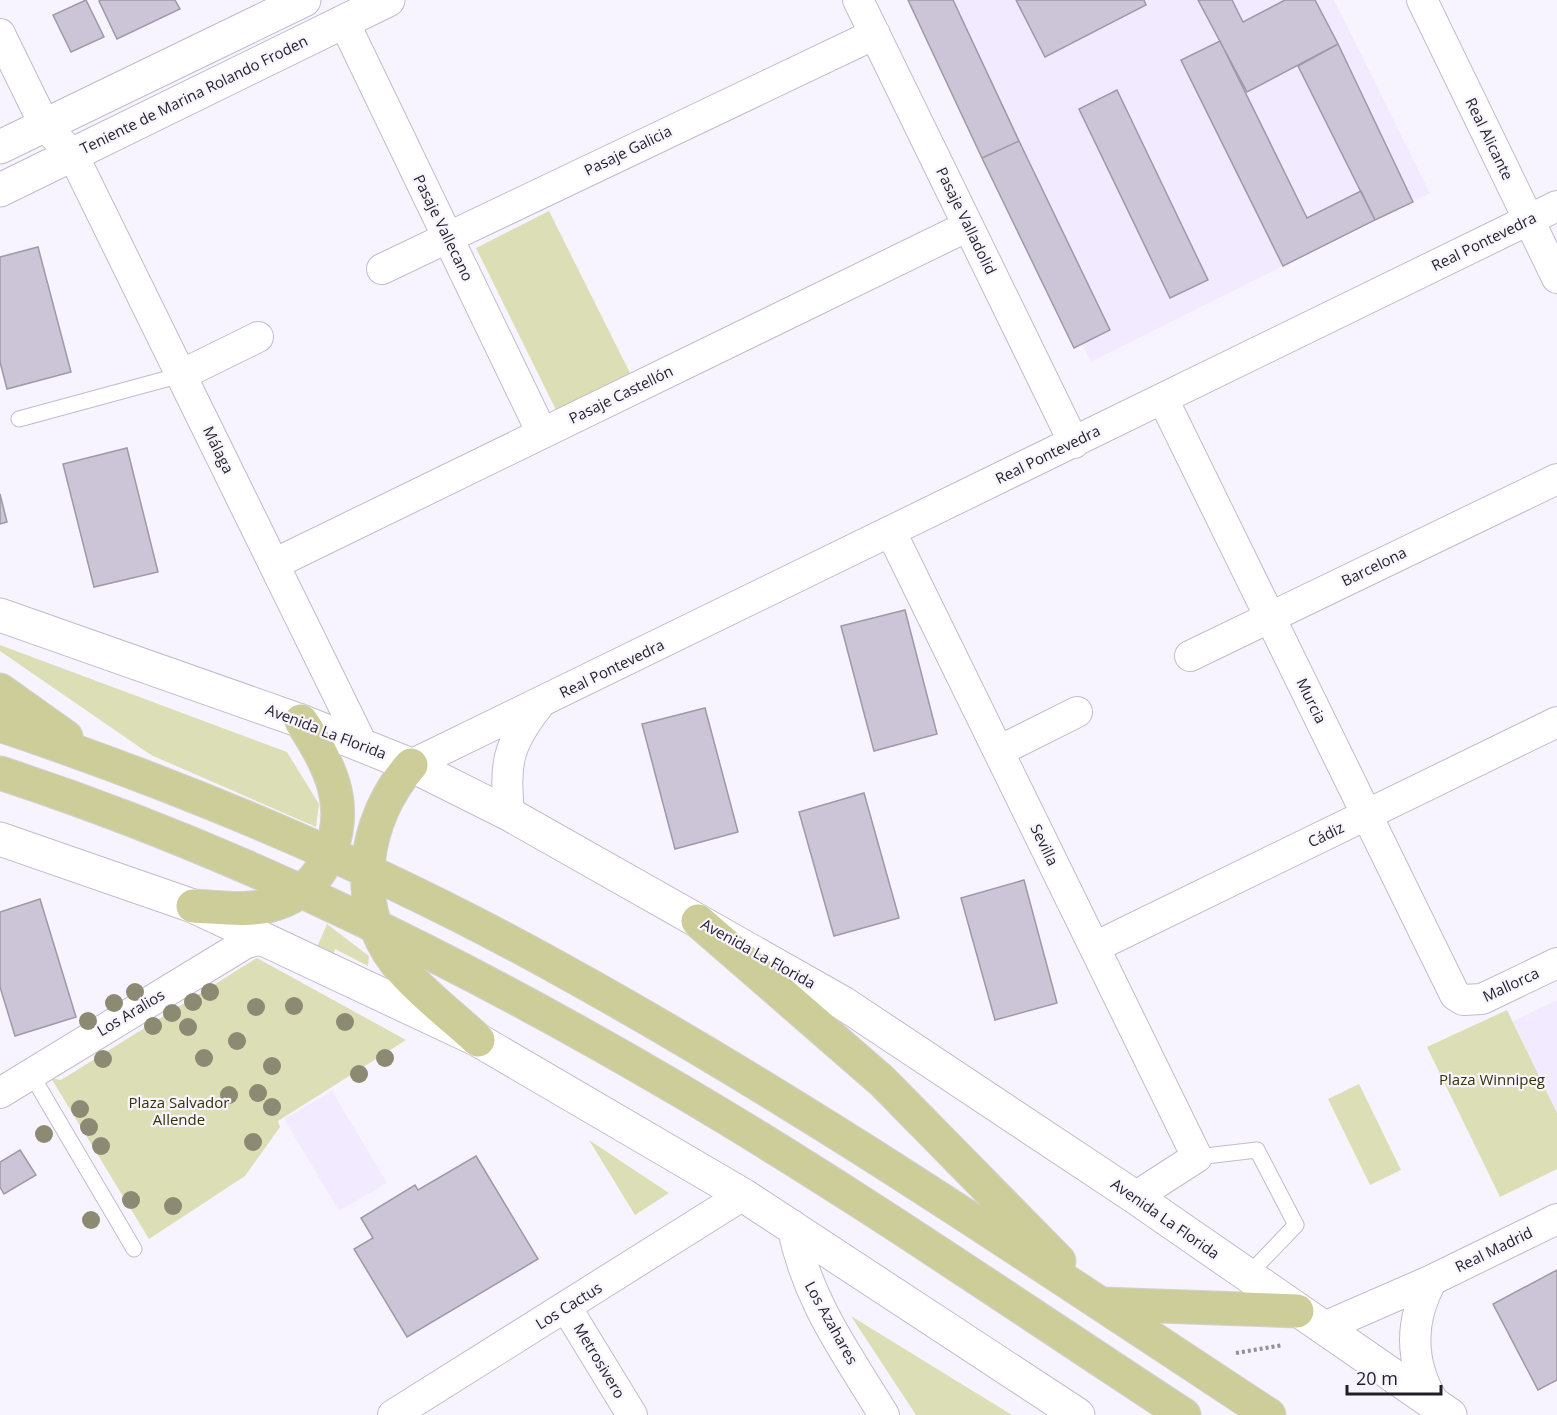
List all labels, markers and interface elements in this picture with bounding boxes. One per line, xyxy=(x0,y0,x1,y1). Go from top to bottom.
street label: Teniente de Marina Rolando Froden xyxy=(76,30,311,158)
street label: Real Alicante xyxy=(1461,94,1518,183)
street label: Pasaje Galicia xyxy=(580,120,675,180)
street label: Pasaje Valladolid xyxy=(932,164,1002,278)
street label: Pasaje Vallecano xyxy=(409,171,478,284)
street label: Real Pontevedra xyxy=(1428,207,1539,275)
street label: Pasaje Castellón xyxy=(565,360,676,428)
street label: Real Pontevedra xyxy=(992,420,1103,488)
street label: Málaga xyxy=(199,423,239,477)
street label: Barcelona xyxy=(1338,542,1409,590)
street label: Real Pontevedra xyxy=(556,634,667,702)
street label: Murcia xyxy=(1292,675,1331,727)
street label: Avenida La Florida xyxy=(263,699,390,763)
street label: Cádiz xyxy=(1304,817,1347,851)
street label: Sevilla xyxy=(1026,820,1063,869)
street label: Avenida La Florida xyxy=(698,913,819,993)
street label: Mallorca xyxy=(1479,962,1542,1006)
street label: Los Aralios xyxy=(93,984,168,1040)
park label: Plaza Winnipeg xyxy=(1439,1069,1545,1089)
park label: Plaza Salvador Allende xyxy=(129,1092,229,1129)
street label: Avenida La Florida xyxy=(1107,1173,1224,1263)
street label: Real Madrid xyxy=(1452,1222,1536,1276)
street label: Los Cactus xyxy=(532,1277,605,1333)
street label: Los Azahares xyxy=(801,1277,863,1368)
street label: Metrosivero xyxy=(570,1319,630,1402)
scale bar xyxy=(1347,1358,1442,1396)
text: 20 m xyxy=(1356,1366,1398,1390)

